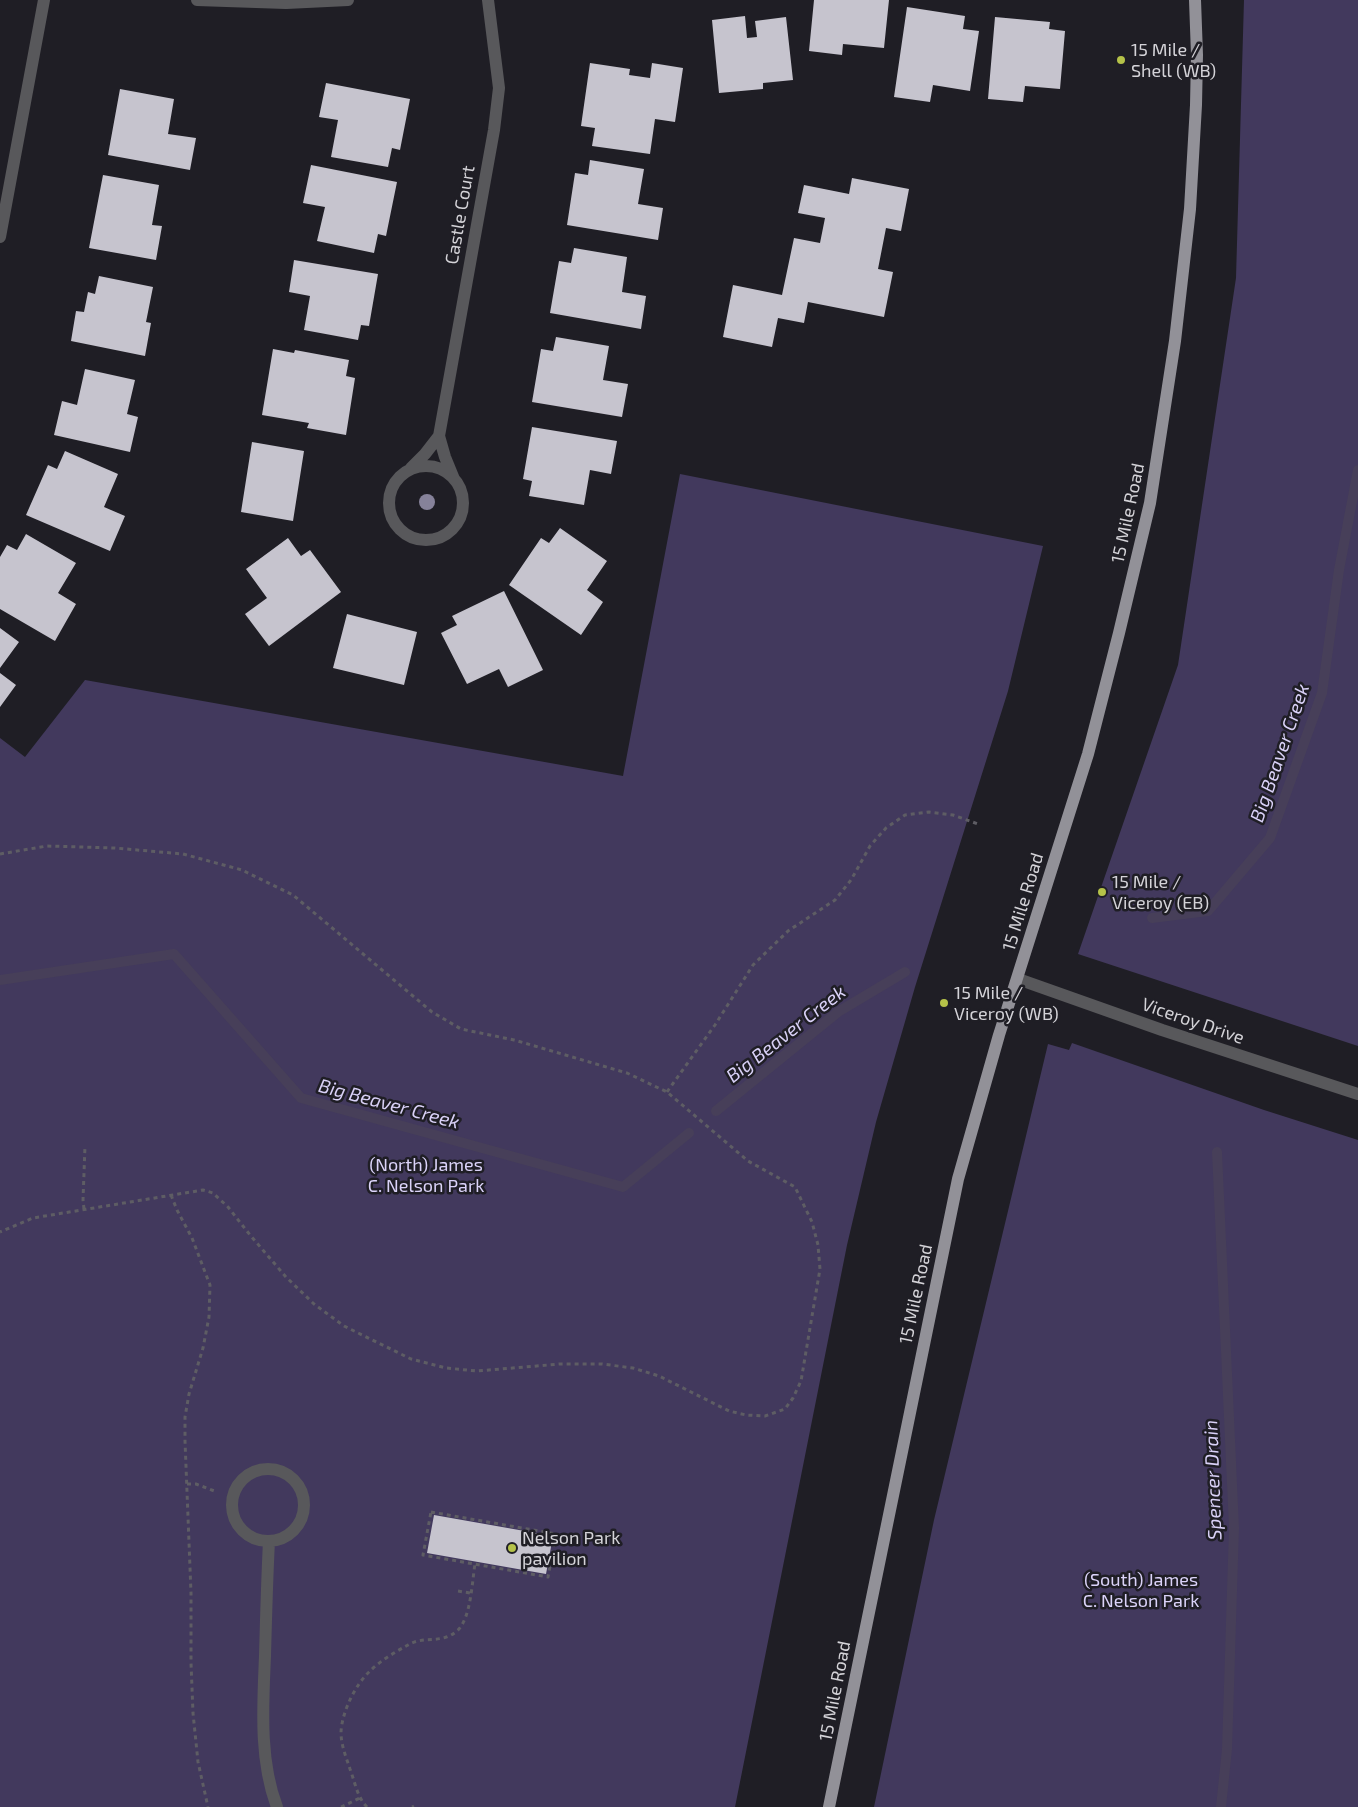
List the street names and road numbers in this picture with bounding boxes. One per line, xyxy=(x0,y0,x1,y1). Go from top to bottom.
street label: Castle Court xyxy=(441,164,479,266)
street label: 15 Mile Road xyxy=(1107,461,1149,565)
street label: 15 Mile Road xyxy=(998,850,1048,954)
street label: Viceroy Drive xyxy=(1139,993,1247,1049)
street label: 15 Mile Road xyxy=(895,1242,937,1346)
street label: 15 Mile Road xyxy=(815,1639,855,1743)

